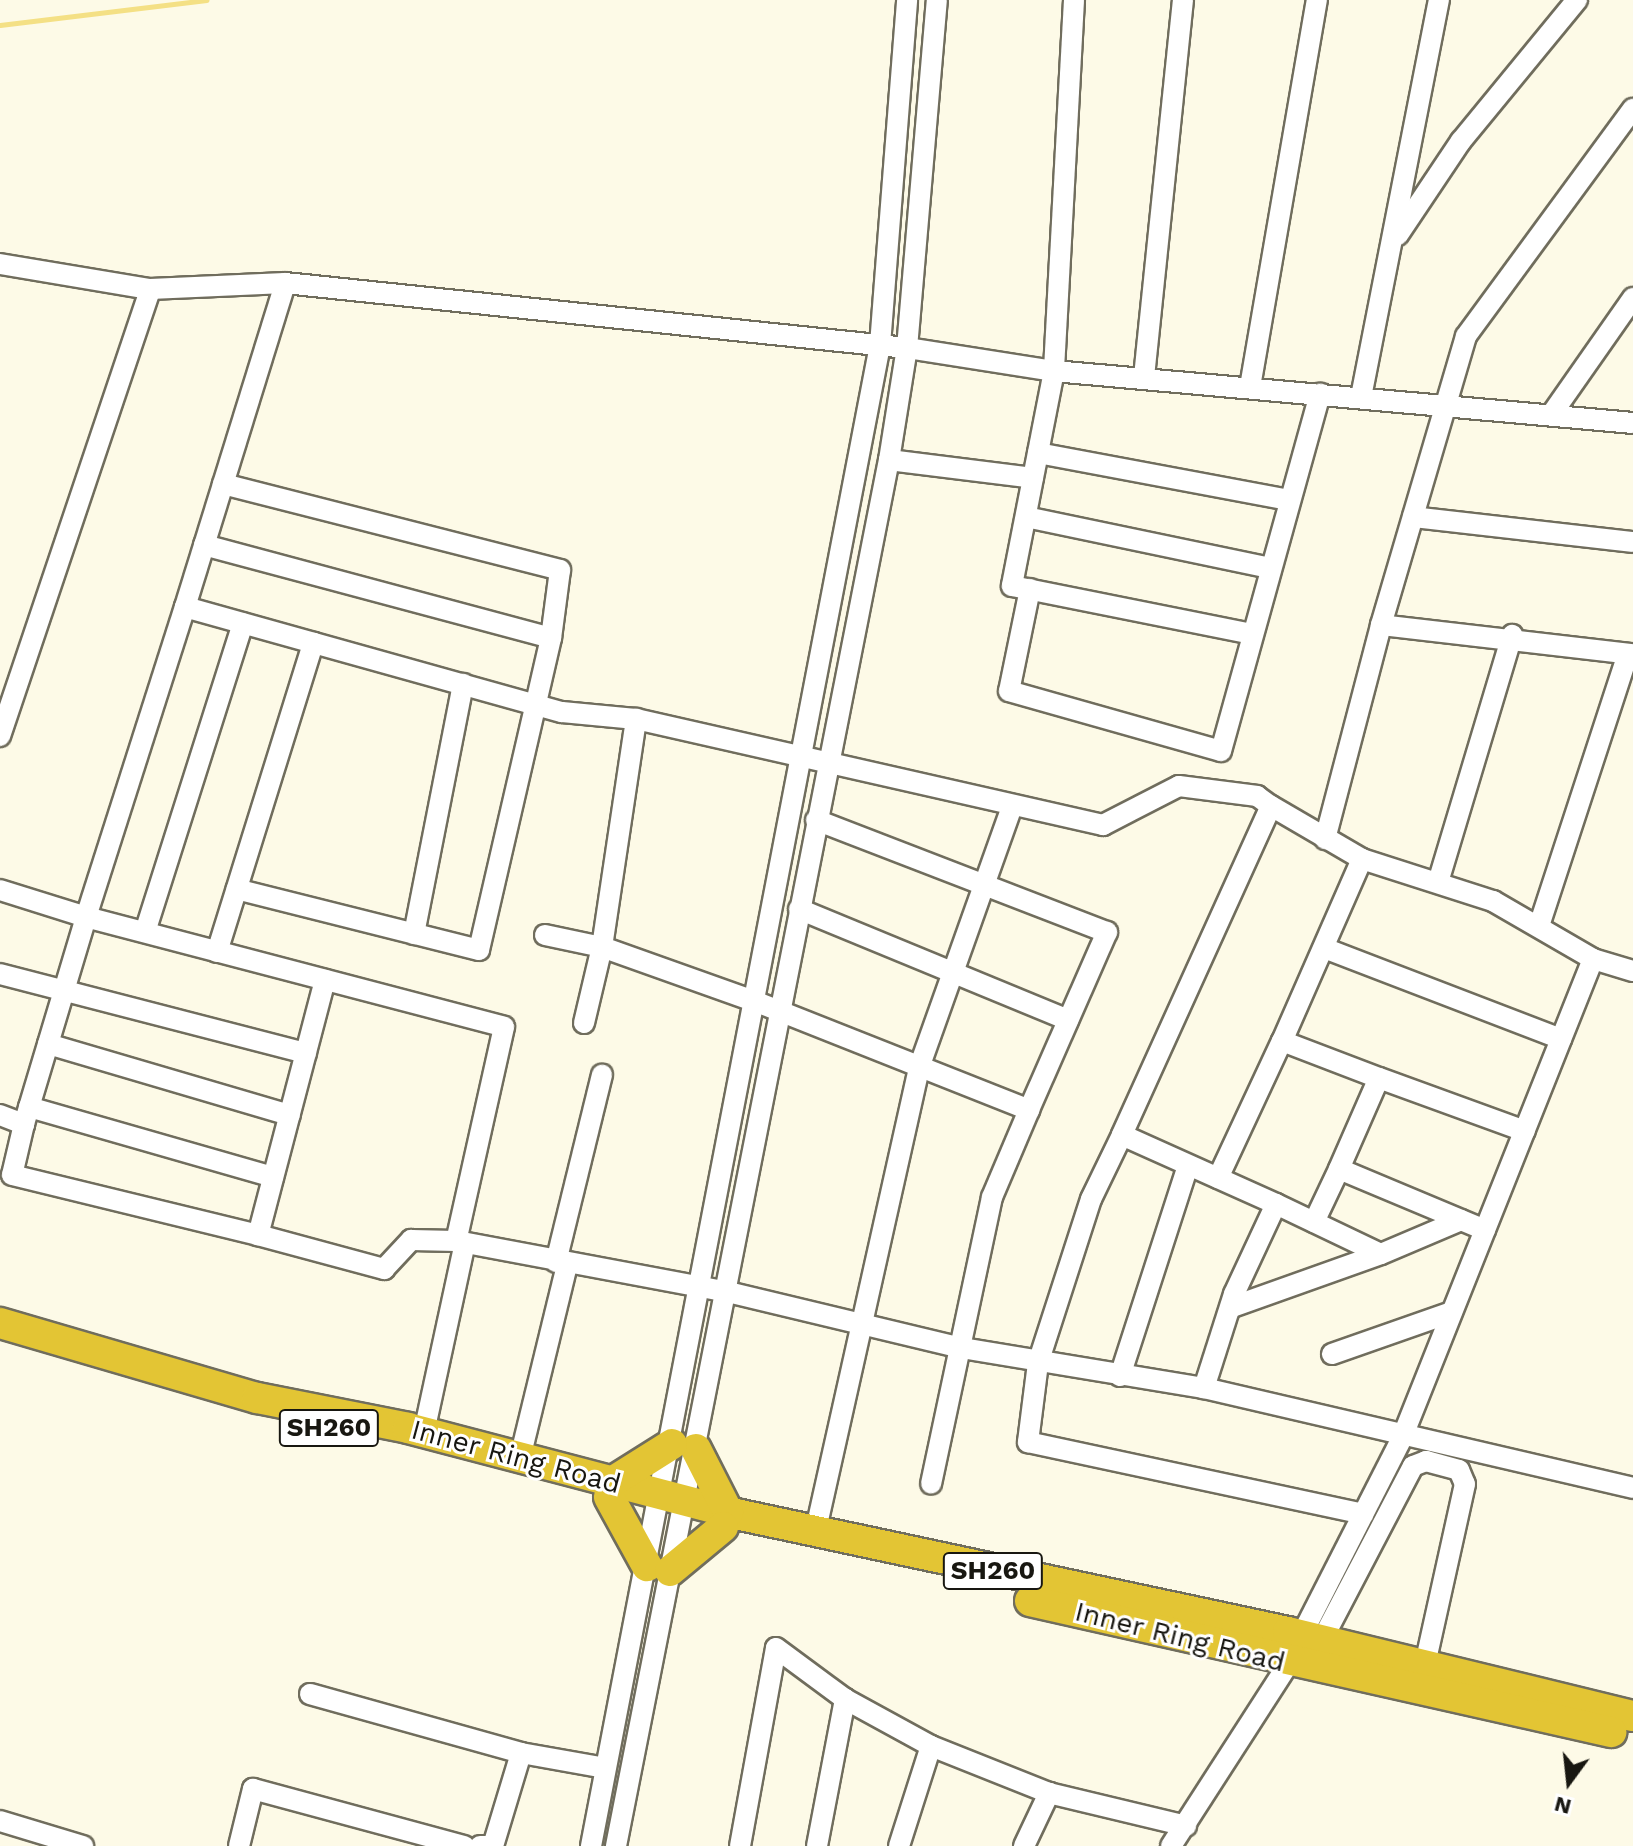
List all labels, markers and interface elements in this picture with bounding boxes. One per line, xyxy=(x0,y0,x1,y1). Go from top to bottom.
road number: SH260 xyxy=(277,1406,381,1450)
street label: Inner Ring Road xyxy=(407,1413,625,1501)
road number: SH260 xyxy=(941,1549,1045,1593)
street label: Inner Ring Road xyxy=(1071,1595,1289,1679)
north arrow xyxy=(1529,1742,1609,1822)
text: N xyxy=(1552,1791,1574,1820)

